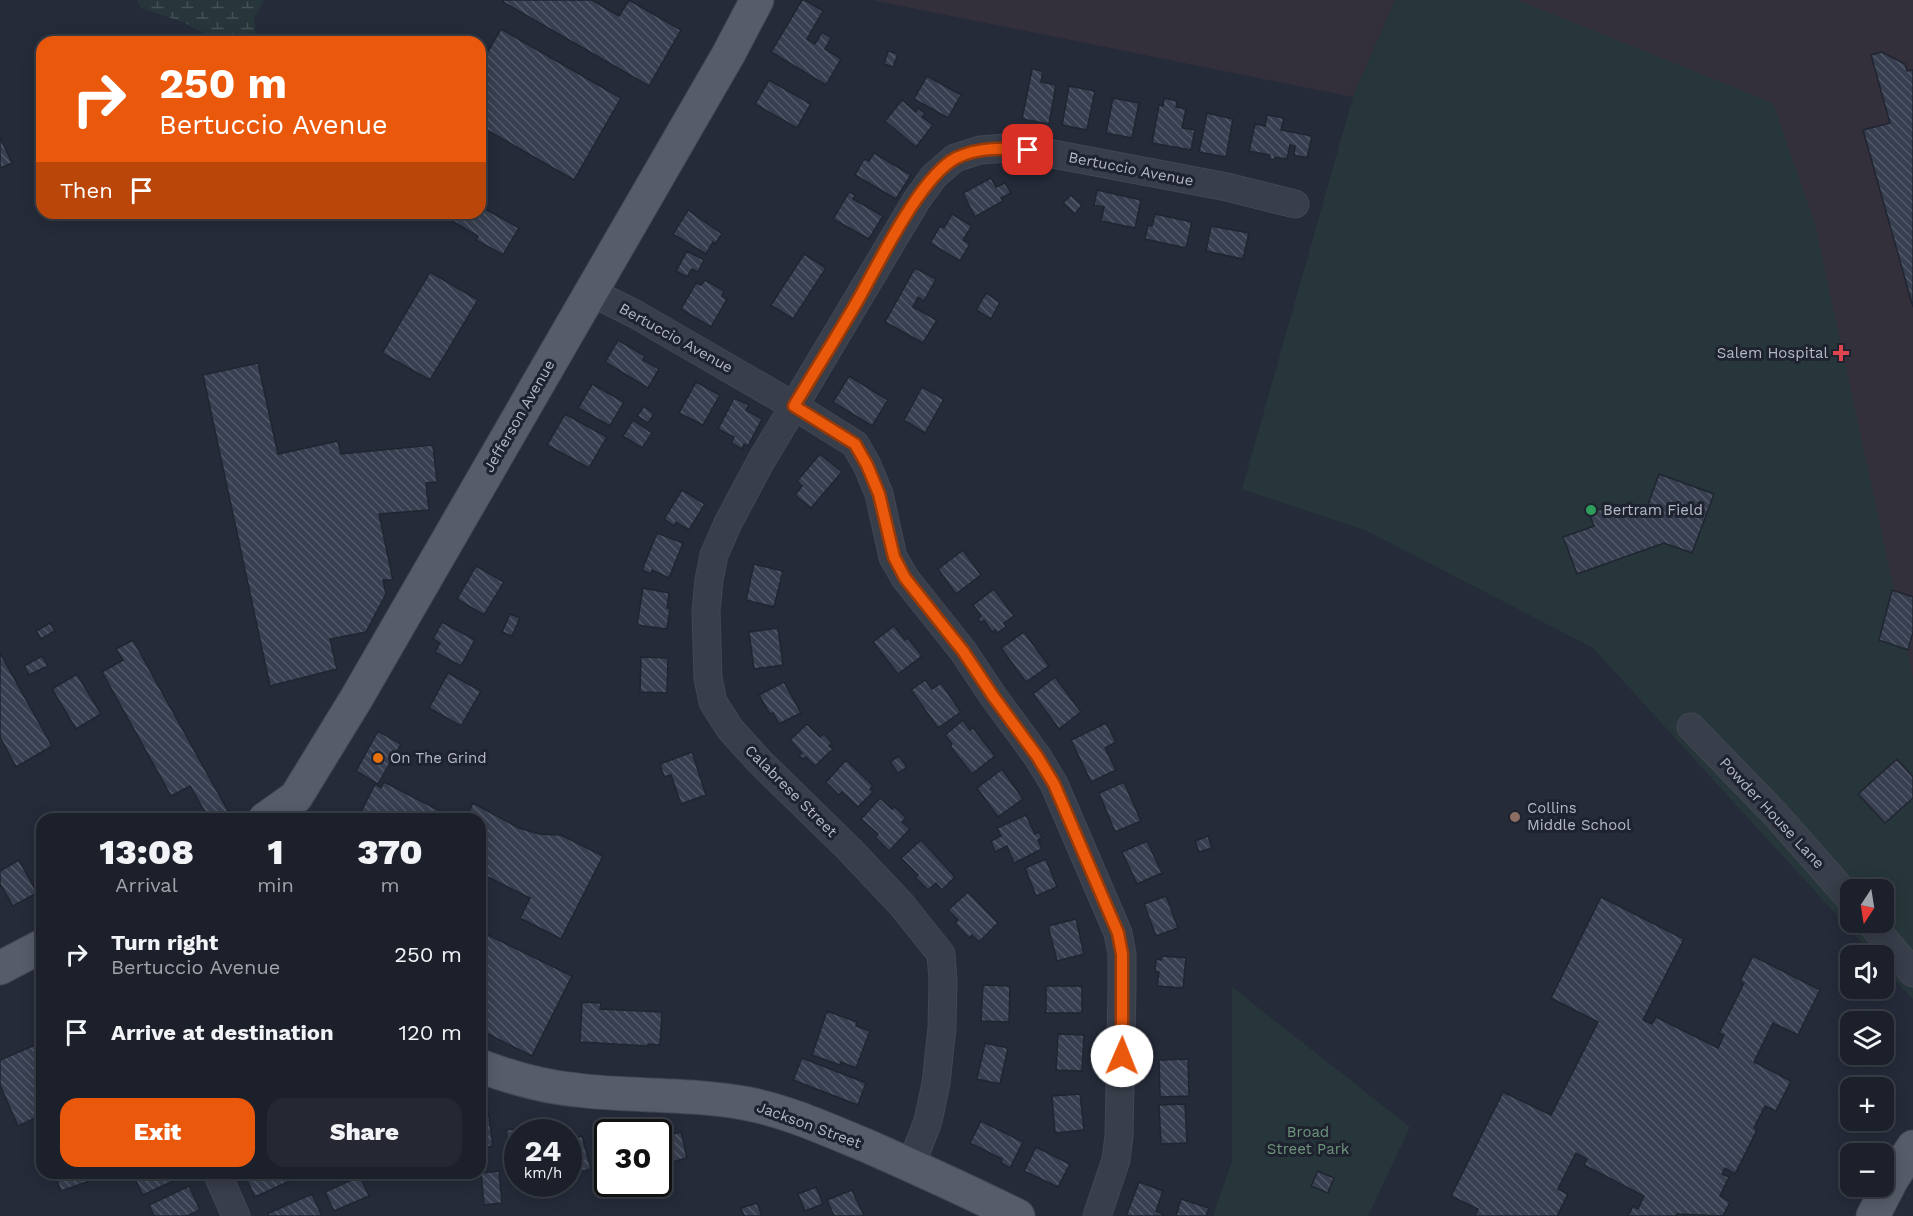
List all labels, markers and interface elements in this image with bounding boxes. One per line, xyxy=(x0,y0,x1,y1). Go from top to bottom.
text: 250 m xyxy=(159,59,287,108)
icon: right xyxy=(60,60,138,138)
text: Bertuccio Avenue xyxy=(159,109,388,141)
pin xyxy=(1002,124,1053,175)
icon: arrive xyxy=(1011,133,1044,166)
street label: Bertuccio Avenue xyxy=(1067,148,1195,190)
icon: arrive xyxy=(125,174,158,207)
text: Then xyxy=(60,178,113,203)
street label: Bertuccio Avenue xyxy=(616,299,736,377)
place label: Salem Hospital xyxy=(1717,344,1828,362)
marker: Salem Hospital xyxy=(1832,344,1850,362)
street label: Jefferson Avenue xyxy=(480,357,558,475)
place label: Bertram Field xyxy=(1603,501,1703,519)
marker: Bertram Field xyxy=(1584,503,1598,517)
street label: Calabrese Street xyxy=(741,741,841,841)
place label: On The Grind xyxy=(390,749,487,767)
marker: On The Grind xyxy=(371,751,385,765)
street label: Powder House Lane xyxy=(1716,754,1828,872)
place label: Collins Middle School xyxy=(1527,799,1631,834)
marker: Collins Middle School xyxy=(1508,810,1522,824)
text: 13:08 xyxy=(99,831,194,873)
text: 1 xyxy=(268,831,284,873)
text: 370 xyxy=(357,831,423,873)
text: Arrival xyxy=(115,873,178,897)
text: min xyxy=(257,873,294,897)
text: m xyxy=(380,873,399,897)
north arrow xyxy=(1840,879,1894,933)
map controls xyxy=(1840,879,1894,1197)
text: Turn right xyxy=(111,930,218,955)
icon: right xyxy=(60,938,93,971)
text: 250 m xyxy=(394,942,462,967)
button: sound xyxy=(1840,945,1894,999)
text: Bertuccio Avenue xyxy=(111,955,280,979)
button: layers xyxy=(1840,1011,1894,1065)
icon: arrive xyxy=(60,1016,93,1049)
text: Arrive at destination xyxy=(111,1020,334,1045)
text: 120 m xyxy=(398,1020,462,1045)
position arrow xyxy=(1090,1024,1154,1088)
button: + xyxy=(1840,1077,1894,1131)
button: Exit xyxy=(60,1098,255,1167)
button: Share xyxy=(267,1098,462,1167)
street label: Jackson Street xyxy=(754,1098,864,1152)
speed limit sign: 30 xyxy=(594,1119,672,1197)
park label: Broad Street Park xyxy=(1267,1123,1350,1158)
text: 24 xyxy=(525,1133,561,1168)
button: − xyxy=(1840,1143,1894,1197)
text: km/h xyxy=(524,1164,562,1182)

